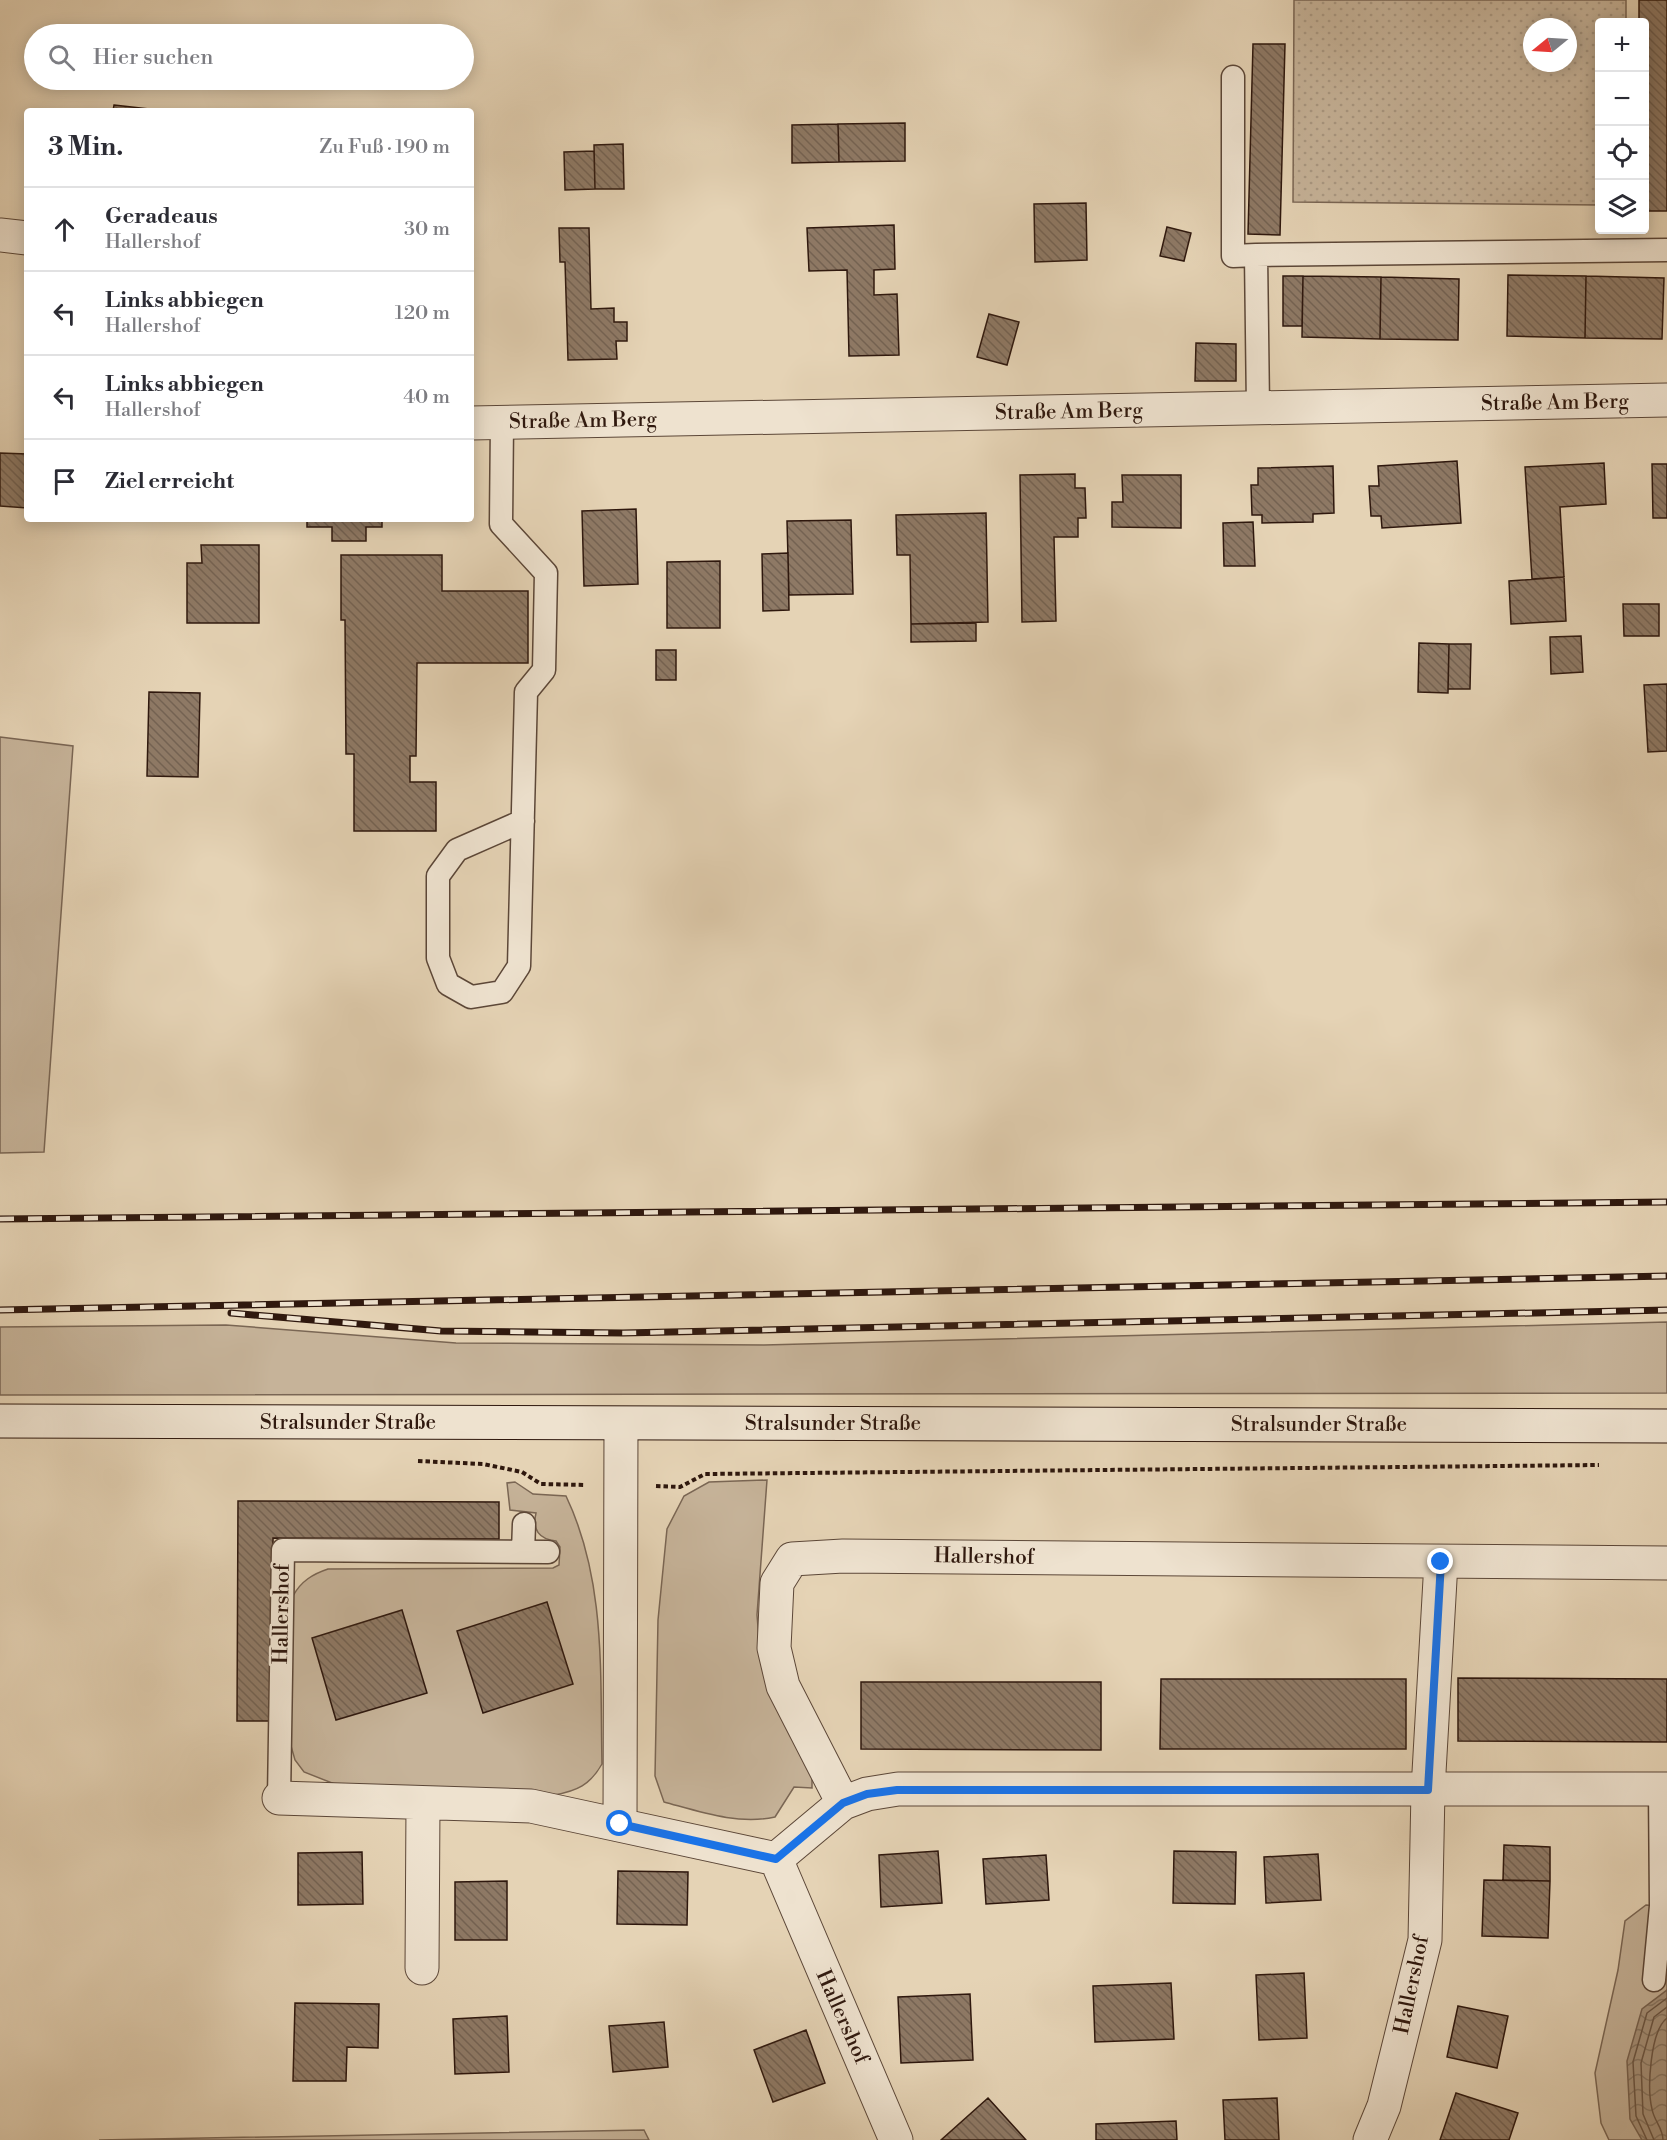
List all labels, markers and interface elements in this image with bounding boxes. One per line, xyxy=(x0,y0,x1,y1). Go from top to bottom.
north arrow xyxy=(1523,18,1577,72)
map controls xyxy=(1595,18,1649,234)
button: + xyxy=(1595,18,1649,72)
search box xyxy=(24,24,474,90)
icon: search xyxy=(45,41,78,74)
text: Hier suchen xyxy=(93,44,213,71)
button: − xyxy=(1595,72,1649,126)
button: locate xyxy=(1595,126,1649,180)
text: 3 Min. xyxy=(48,131,123,163)
text: Zu Fuß · 190 m xyxy=(319,135,450,160)
button: layers xyxy=(1595,180,1649,234)
text: Geradeaus xyxy=(105,203,218,230)
icon: ahead xyxy=(48,213,81,246)
text: 30 m xyxy=(404,217,450,242)
text: Hallershof xyxy=(105,230,201,255)
text: Links abbiegen xyxy=(105,287,264,314)
icon: left xyxy=(48,297,81,330)
text: 120 m xyxy=(395,301,450,326)
text: Hallershof xyxy=(105,314,201,339)
text: Links abbiegen xyxy=(105,371,264,398)
icon: left xyxy=(48,381,81,414)
text: 40 m xyxy=(403,385,450,410)
street label: Straße Am Berg xyxy=(1481,389,1629,417)
text: Hallershof xyxy=(105,398,201,423)
street label: Straße Am Berg xyxy=(995,398,1143,426)
street label: Straße Am Berg xyxy=(509,407,657,435)
icon: arrive xyxy=(48,465,81,498)
text: Ziel erreicht xyxy=(105,468,234,495)
street label: Stralsunder Straße xyxy=(260,1410,436,1436)
street label: Stralsunder Straße xyxy=(745,1411,921,1437)
street label: Stralsunder Straße xyxy=(1231,1412,1407,1438)
street label: Hallershof xyxy=(934,1543,1036,1571)
route end xyxy=(1427,1548,1453,1574)
street label: Hallershof xyxy=(268,1562,296,1664)
route start xyxy=(606,1810,632,1836)
street label: Hallershof xyxy=(1389,1932,1435,2037)
street label: Hallershof xyxy=(810,1966,875,2069)

